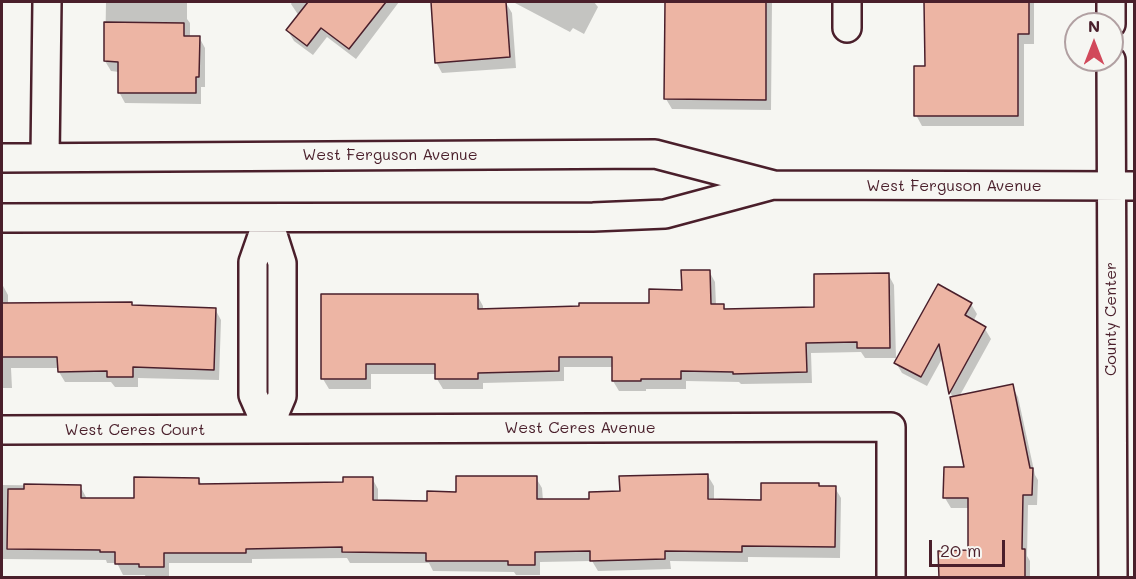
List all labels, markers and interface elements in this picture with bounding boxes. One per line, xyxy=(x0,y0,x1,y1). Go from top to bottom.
north arrow xyxy=(1064,12,1124,72)
text: N xyxy=(1088,15,1100,36)
street label: West Ferguson Avenue xyxy=(302,145,478,165)
street label: West Ferguson Avenue xyxy=(866,176,1042,196)
street label: County Center xyxy=(1101,262,1121,376)
street label: West Ceres Avenue xyxy=(504,418,656,438)
street label: West Ceres Court xyxy=(65,420,205,440)
scale bar xyxy=(932,528,1008,566)
text: 20 m xyxy=(940,538,981,562)

